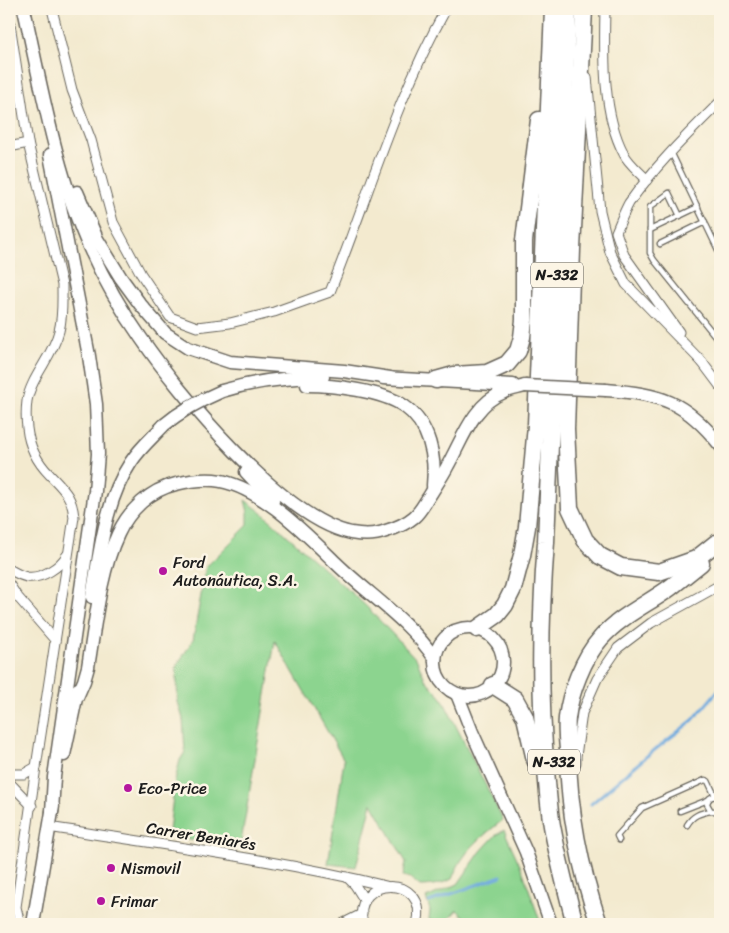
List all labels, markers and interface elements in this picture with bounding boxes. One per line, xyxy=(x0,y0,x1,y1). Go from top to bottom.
road number: N-332 xyxy=(531,262,583,288)
place label: Ford Autonáutica, S.A. xyxy=(172,548,298,595)
marker: Ford Autonáutica, S.A. xyxy=(157,565,169,577)
road number: N-332 xyxy=(528,750,580,774)
place label: Eco-Price xyxy=(138,774,207,803)
marker: Eco-Price xyxy=(122,782,134,794)
street label: Carrer Beniarés xyxy=(144,813,258,859)
place label: Nismovil xyxy=(121,854,181,883)
marker: Nismovil xyxy=(105,862,117,874)
place label: Frimar xyxy=(111,887,159,916)
marker: Frimar xyxy=(95,895,107,907)

